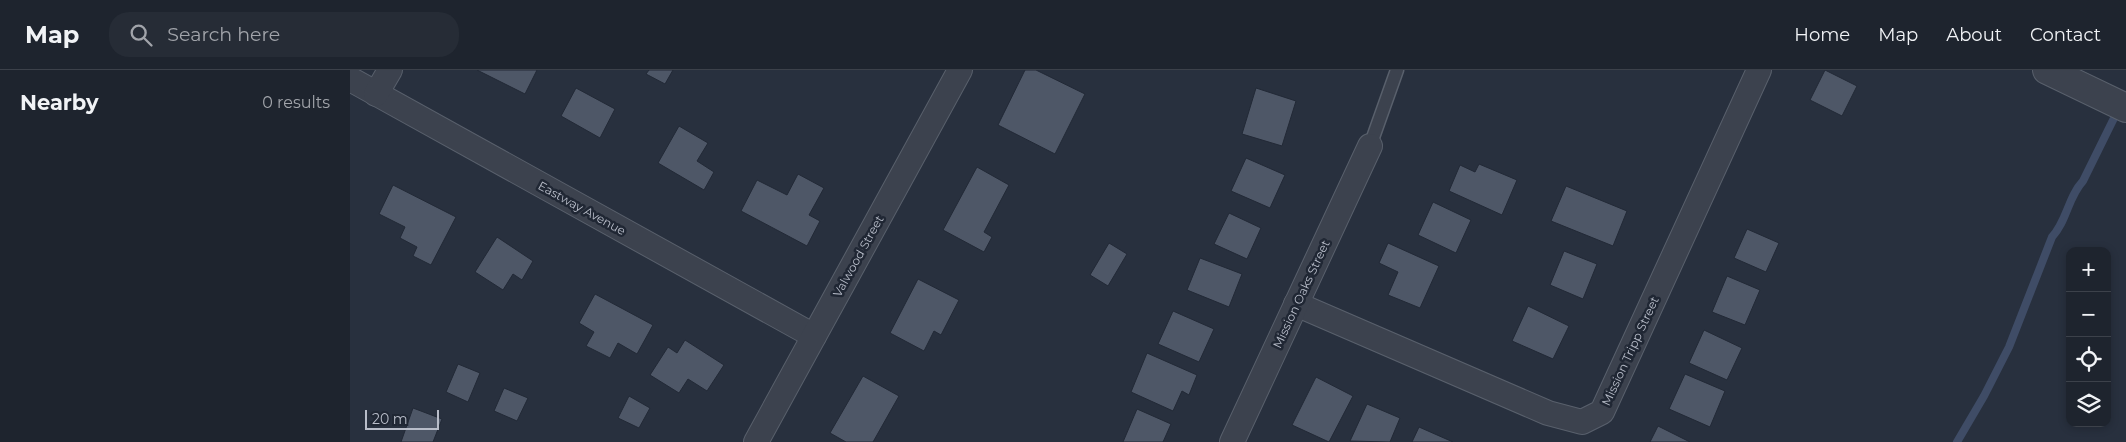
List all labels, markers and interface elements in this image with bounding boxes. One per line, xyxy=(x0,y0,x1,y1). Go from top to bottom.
search box xyxy=(109,12,459,57)
text: Map xyxy=(25,20,79,49)
icon: search xyxy=(127,21,155,49)
text: Search here xyxy=(167,23,280,46)
text: Home xyxy=(1794,24,1850,46)
text: Map xyxy=(1878,24,1918,46)
text: About xyxy=(1946,24,2002,46)
text: Contact xyxy=(2030,24,2101,46)
text: Nearby xyxy=(20,90,99,115)
text: 0 results xyxy=(262,93,330,112)
street label: Eastway Avenue xyxy=(536,178,628,238)
street label: Valwood Street xyxy=(829,212,887,299)
street label: Mission Oaks Street xyxy=(1269,237,1333,351)
map controls xyxy=(2066,247,2111,427)
button: + xyxy=(2066,247,2111,292)
button: − xyxy=(2066,292,2111,337)
street label: Mission Tripp Street xyxy=(1598,294,1662,408)
button: locate xyxy=(2066,337,2111,382)
button: layers xyxy=(2066,382,2111,427)
scale bar xyxy=(365,407,439,430)
text: 20 m xyxy=(372,410,408,428)

